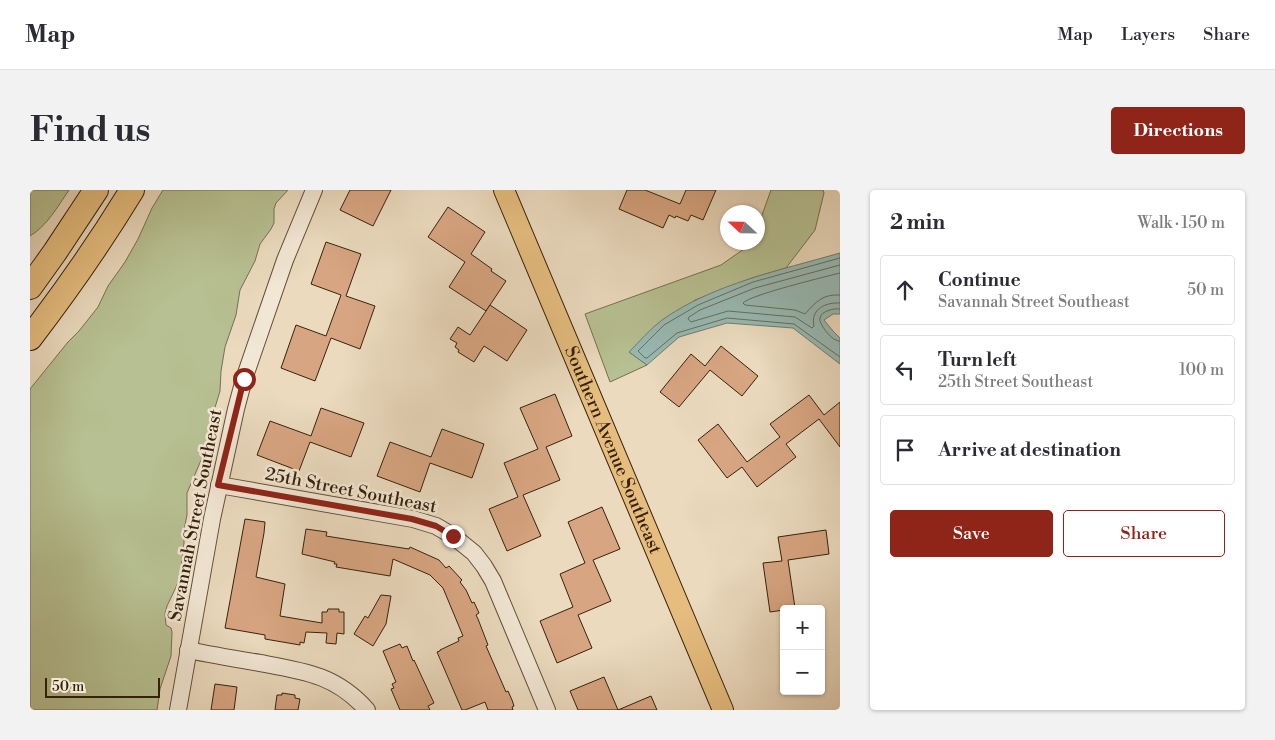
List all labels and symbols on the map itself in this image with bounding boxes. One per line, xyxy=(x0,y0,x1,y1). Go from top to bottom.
north arrow xyxy=(720,205,765,250)
street label: Southern Avenue Southeast xyxy=(559,343,667,558)
route start xyxy=(233,368,256,391)
street label: Savannah Street Southeast xyxy=(164,407,227,623)
street label: 25th Street Southeast xyxy=(263,463,439,519)
route end xyxy=(442,525,465,548)
scale bar xyxy=(45,675,160,698)

